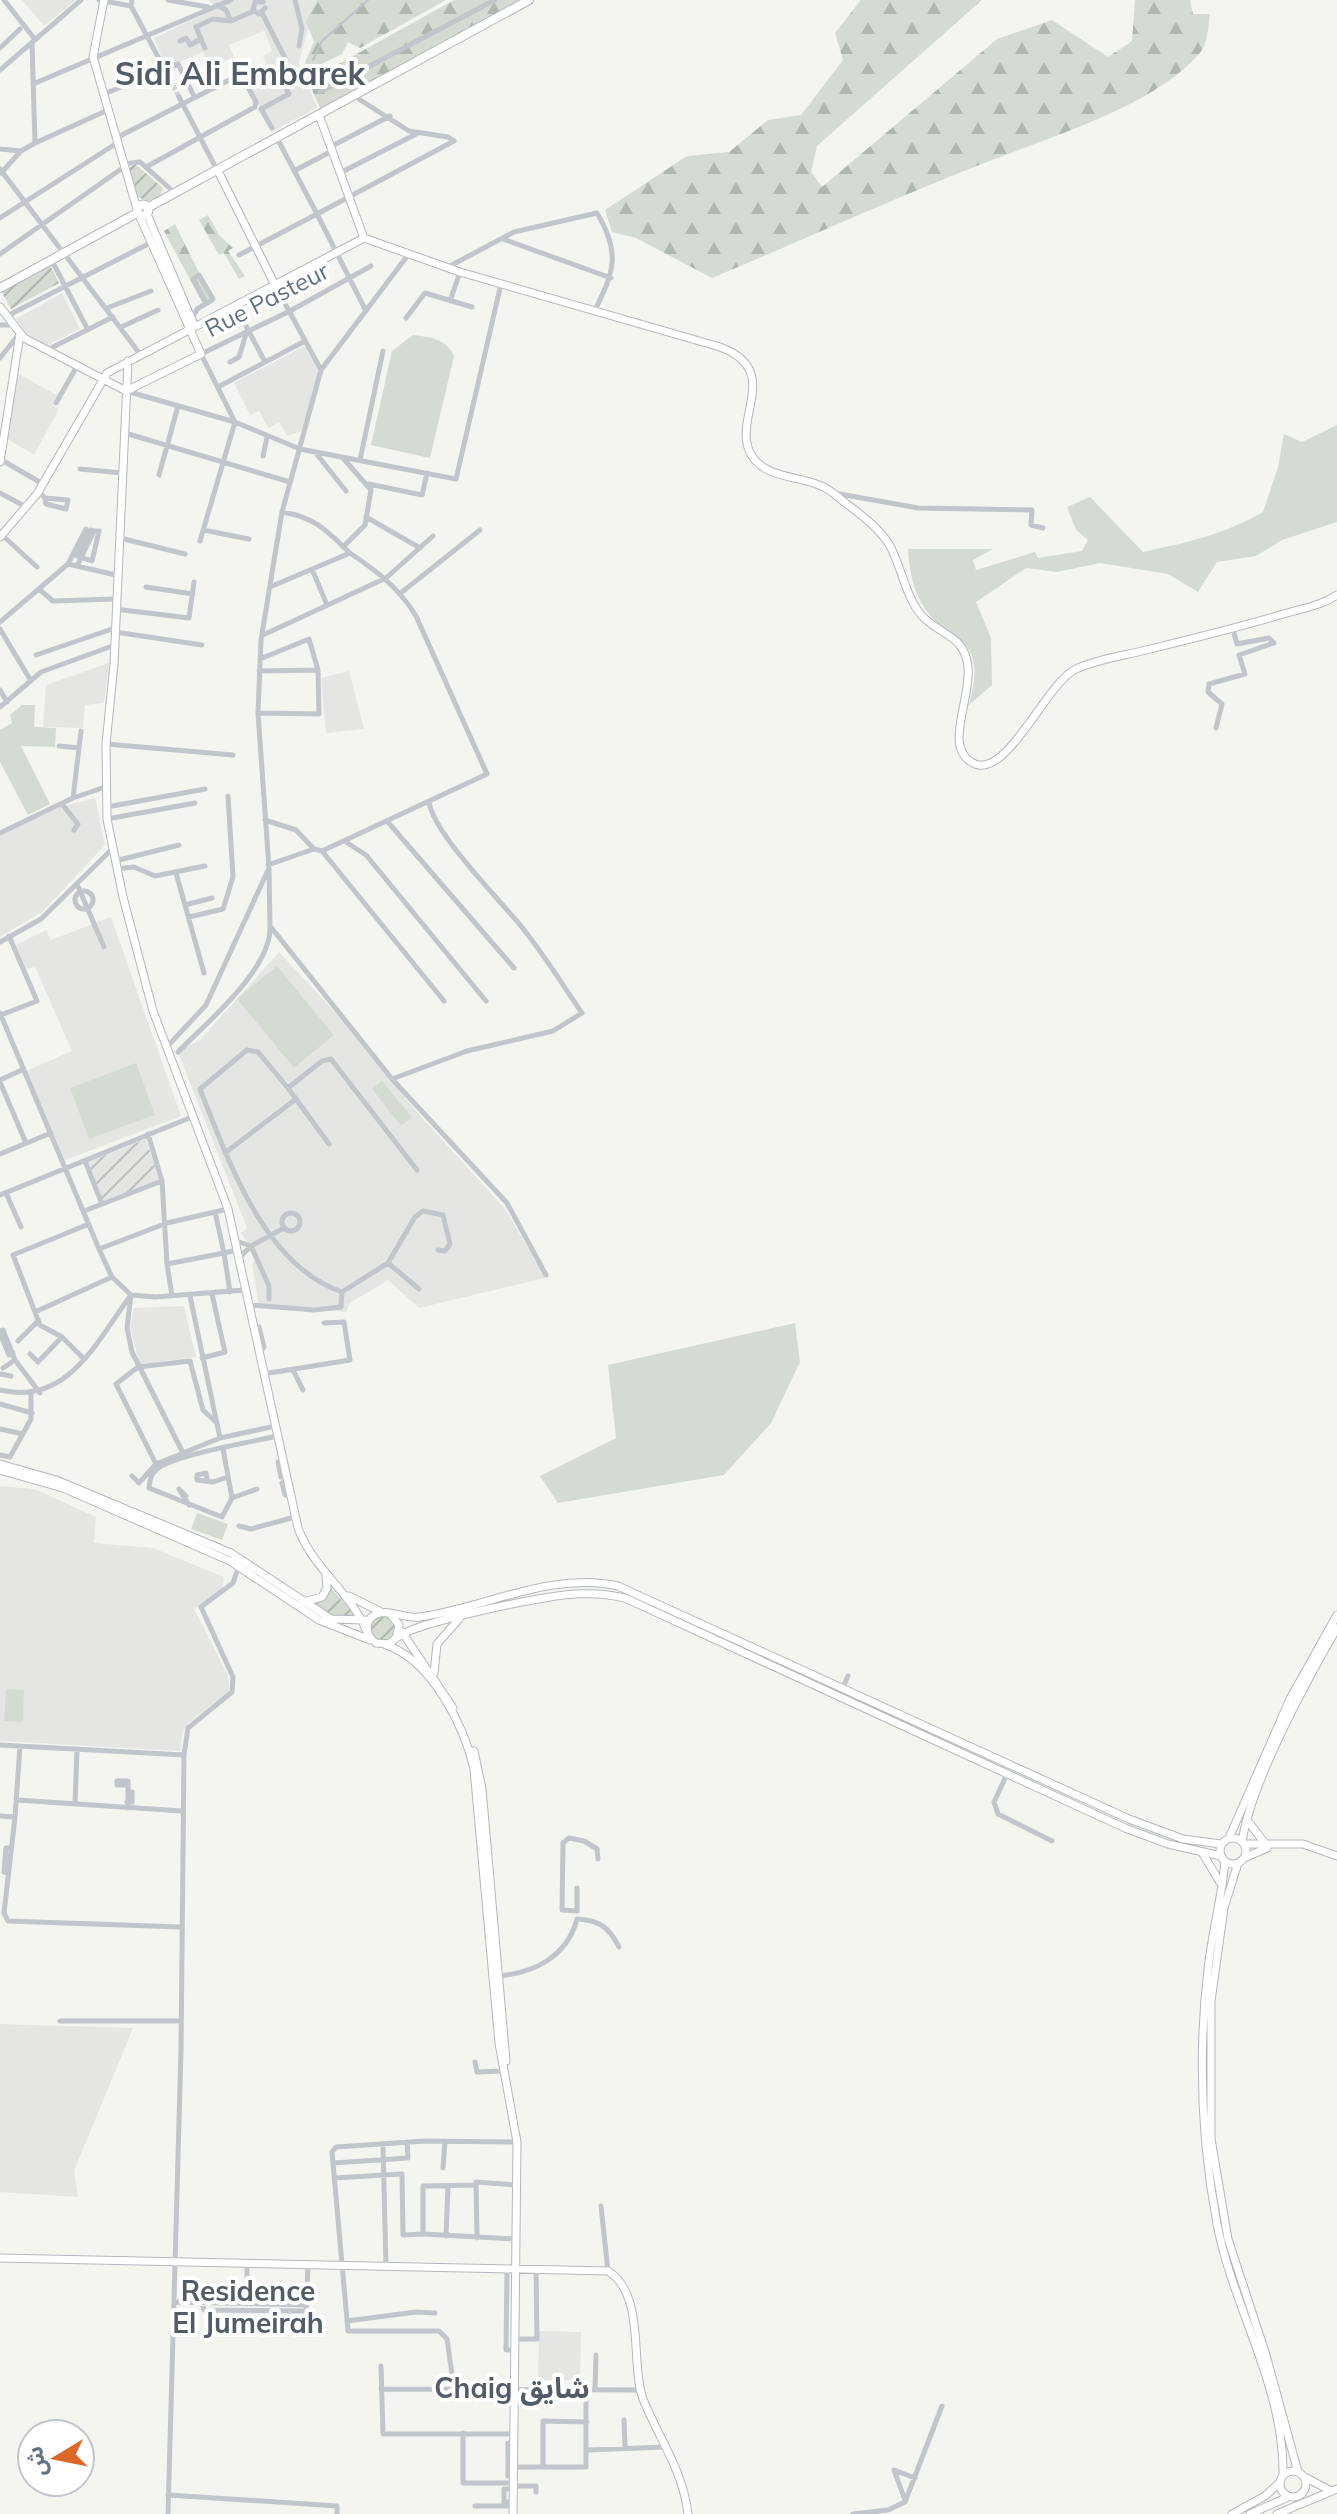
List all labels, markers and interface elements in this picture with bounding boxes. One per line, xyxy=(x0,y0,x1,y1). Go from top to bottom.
district label: Sidi Ali Embarek xyxy=(115,53,367,93)
street label: Rue Pasteur xyxy=(200,255,334,343)
district label: Residence El Jumeirah xyxy=(172,2273,324,2340)
district label: Chaig شايق xyxy=(434,2370,590,2406)
north arrow xyxy=(16,2418,96,2498)
text: ش xyxy=(20,2444,53,2479)

